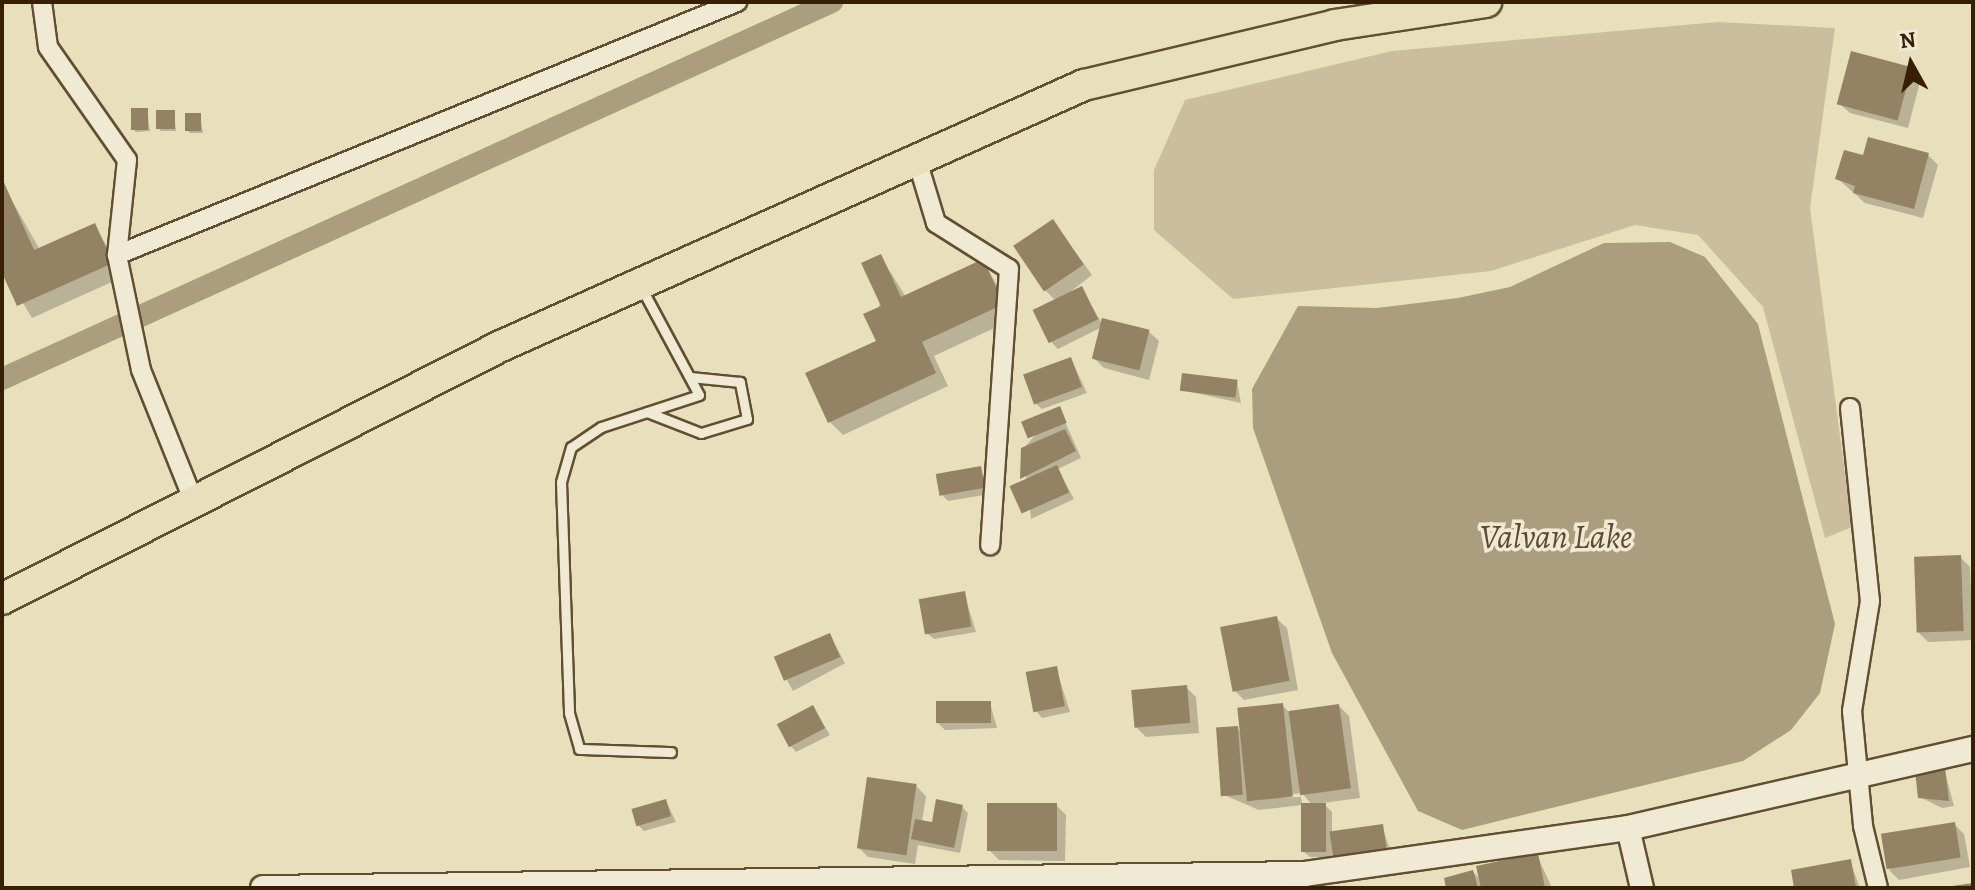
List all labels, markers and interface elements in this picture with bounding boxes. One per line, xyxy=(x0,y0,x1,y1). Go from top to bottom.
north arrow xyxy=(1871,24,1951,104)
text: N xyxy=(1898,24,1918,56)
water label: Valvan Lake xyxy=(1480,517,1632,557)

